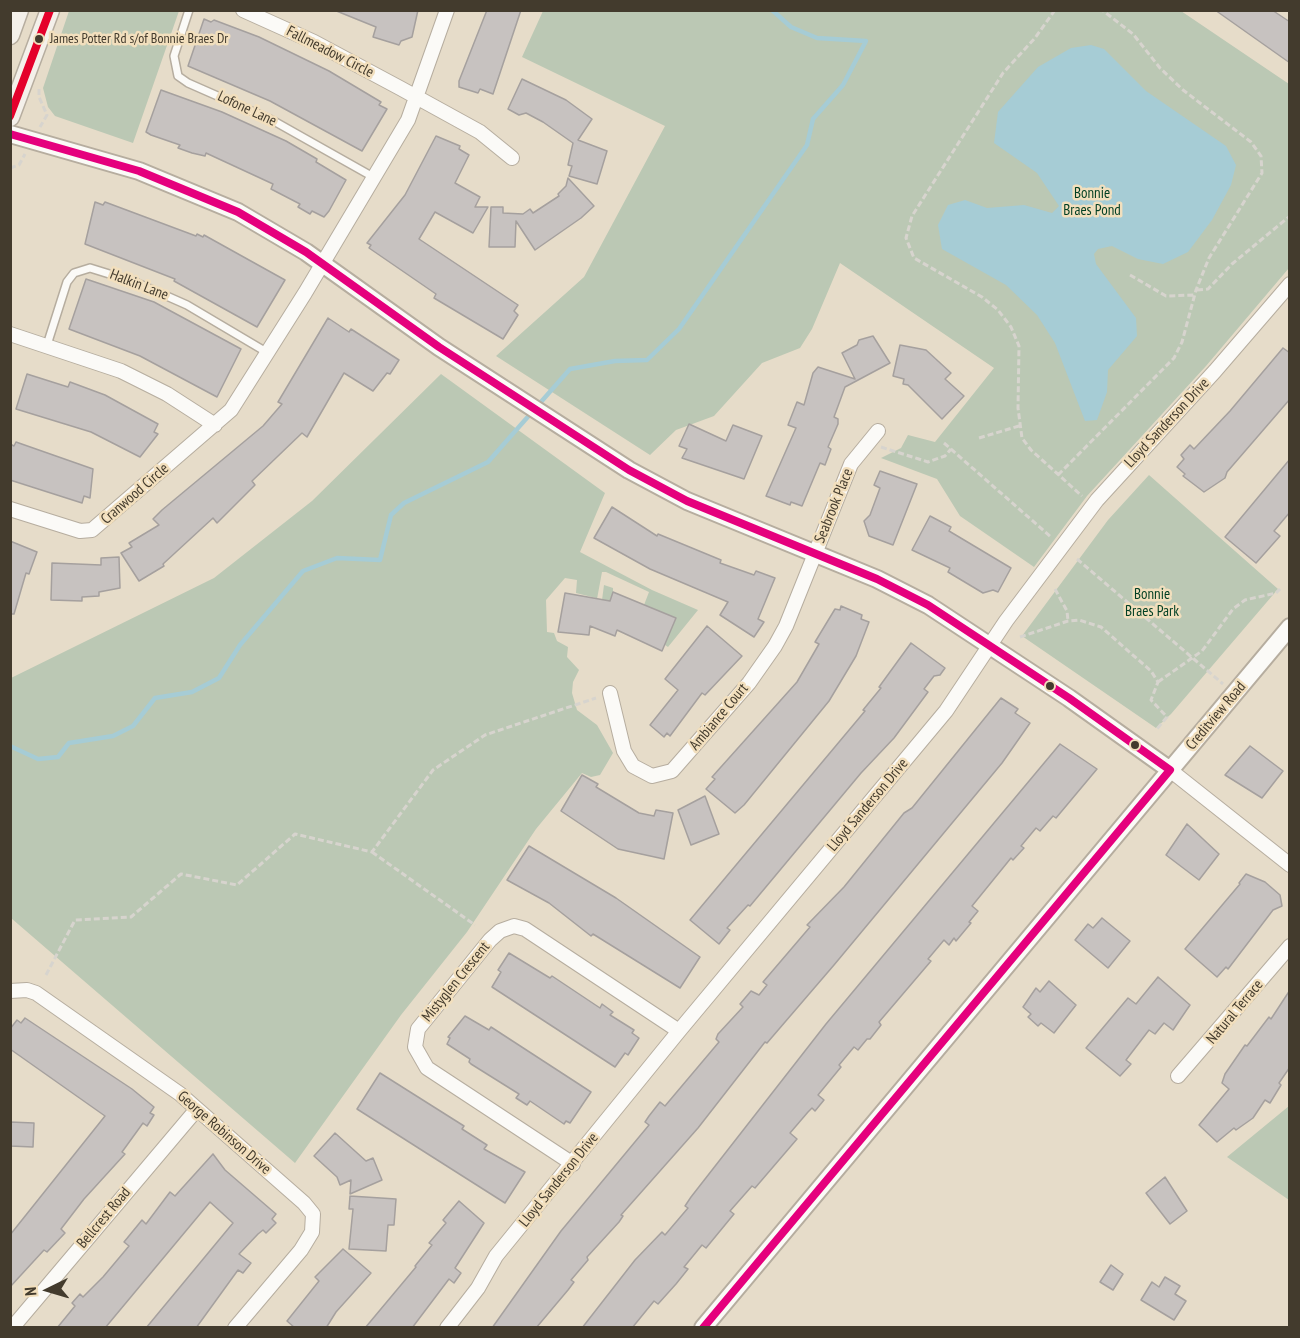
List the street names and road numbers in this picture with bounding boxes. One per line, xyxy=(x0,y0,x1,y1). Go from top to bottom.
street label: Fallmeadow Circle xyxy=(283,22,377,82)
street label: Lofone Lane xyxy=(215,88,279,130)
street label: Halkin Lane xyxy=(107,266,171,304)
street label: Lloyd Sanderson Drive xyxy=(1121,375,1213,471)
street label: Cranwood Circle xyxy=(97,460,173,528)
street label: Seabrook Place xyxy=(811,466,857,546)
street label: Creditview Road xyxy=(1182,678,1250,754)
street label: Ambiance Court xyxy=(686,680,752,754)
street label: Lloyd Sanderson Drive xyxy=(824,755,912,855)
street label: Mistyglen Crescent xyxy=(418,938,494,1026)
street label: Natural Terrace xyxy=(1203,976,1267,1048)
street label: George Robinson Drive xyxy=(174,1088,274,1178)
street label: Lloyd Sanderson Drive xyxy=(516,1129,602,1231)
street label: Bellcrest Road xyxy=(73,1184,135,1252)

